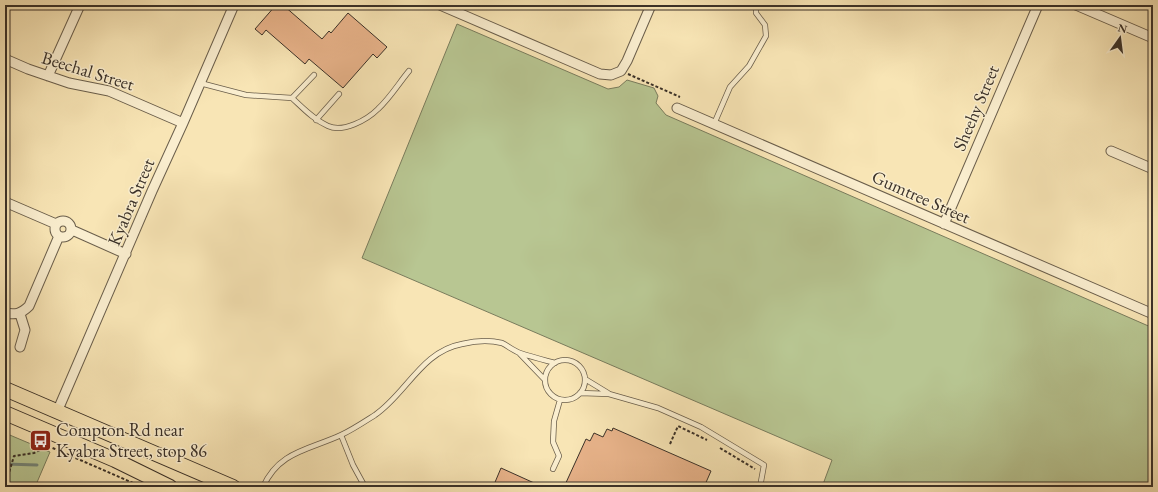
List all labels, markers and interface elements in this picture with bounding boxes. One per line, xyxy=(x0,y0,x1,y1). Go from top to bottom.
north arrow xyxy=(1100,18,1140,58)
text: N xyxy=(1116,20,1129,36)
street label: Beechal Street xyxy=(39,46,137,96)
street label: Sheehy Street xyxy=(947,61,1004,154)
street label: Kyabra Street xyxy=(102,154,159,249)
street label: Gumtree Street xyxy=(868,165,974,229)
place label: Compton Rd near Kyabra Street, stop 86 xyxy=(56,418,207,462)
bus stop icon: Compton Rd near Kyabra Street, stop 86 xyxy=(27,427,53,453)

